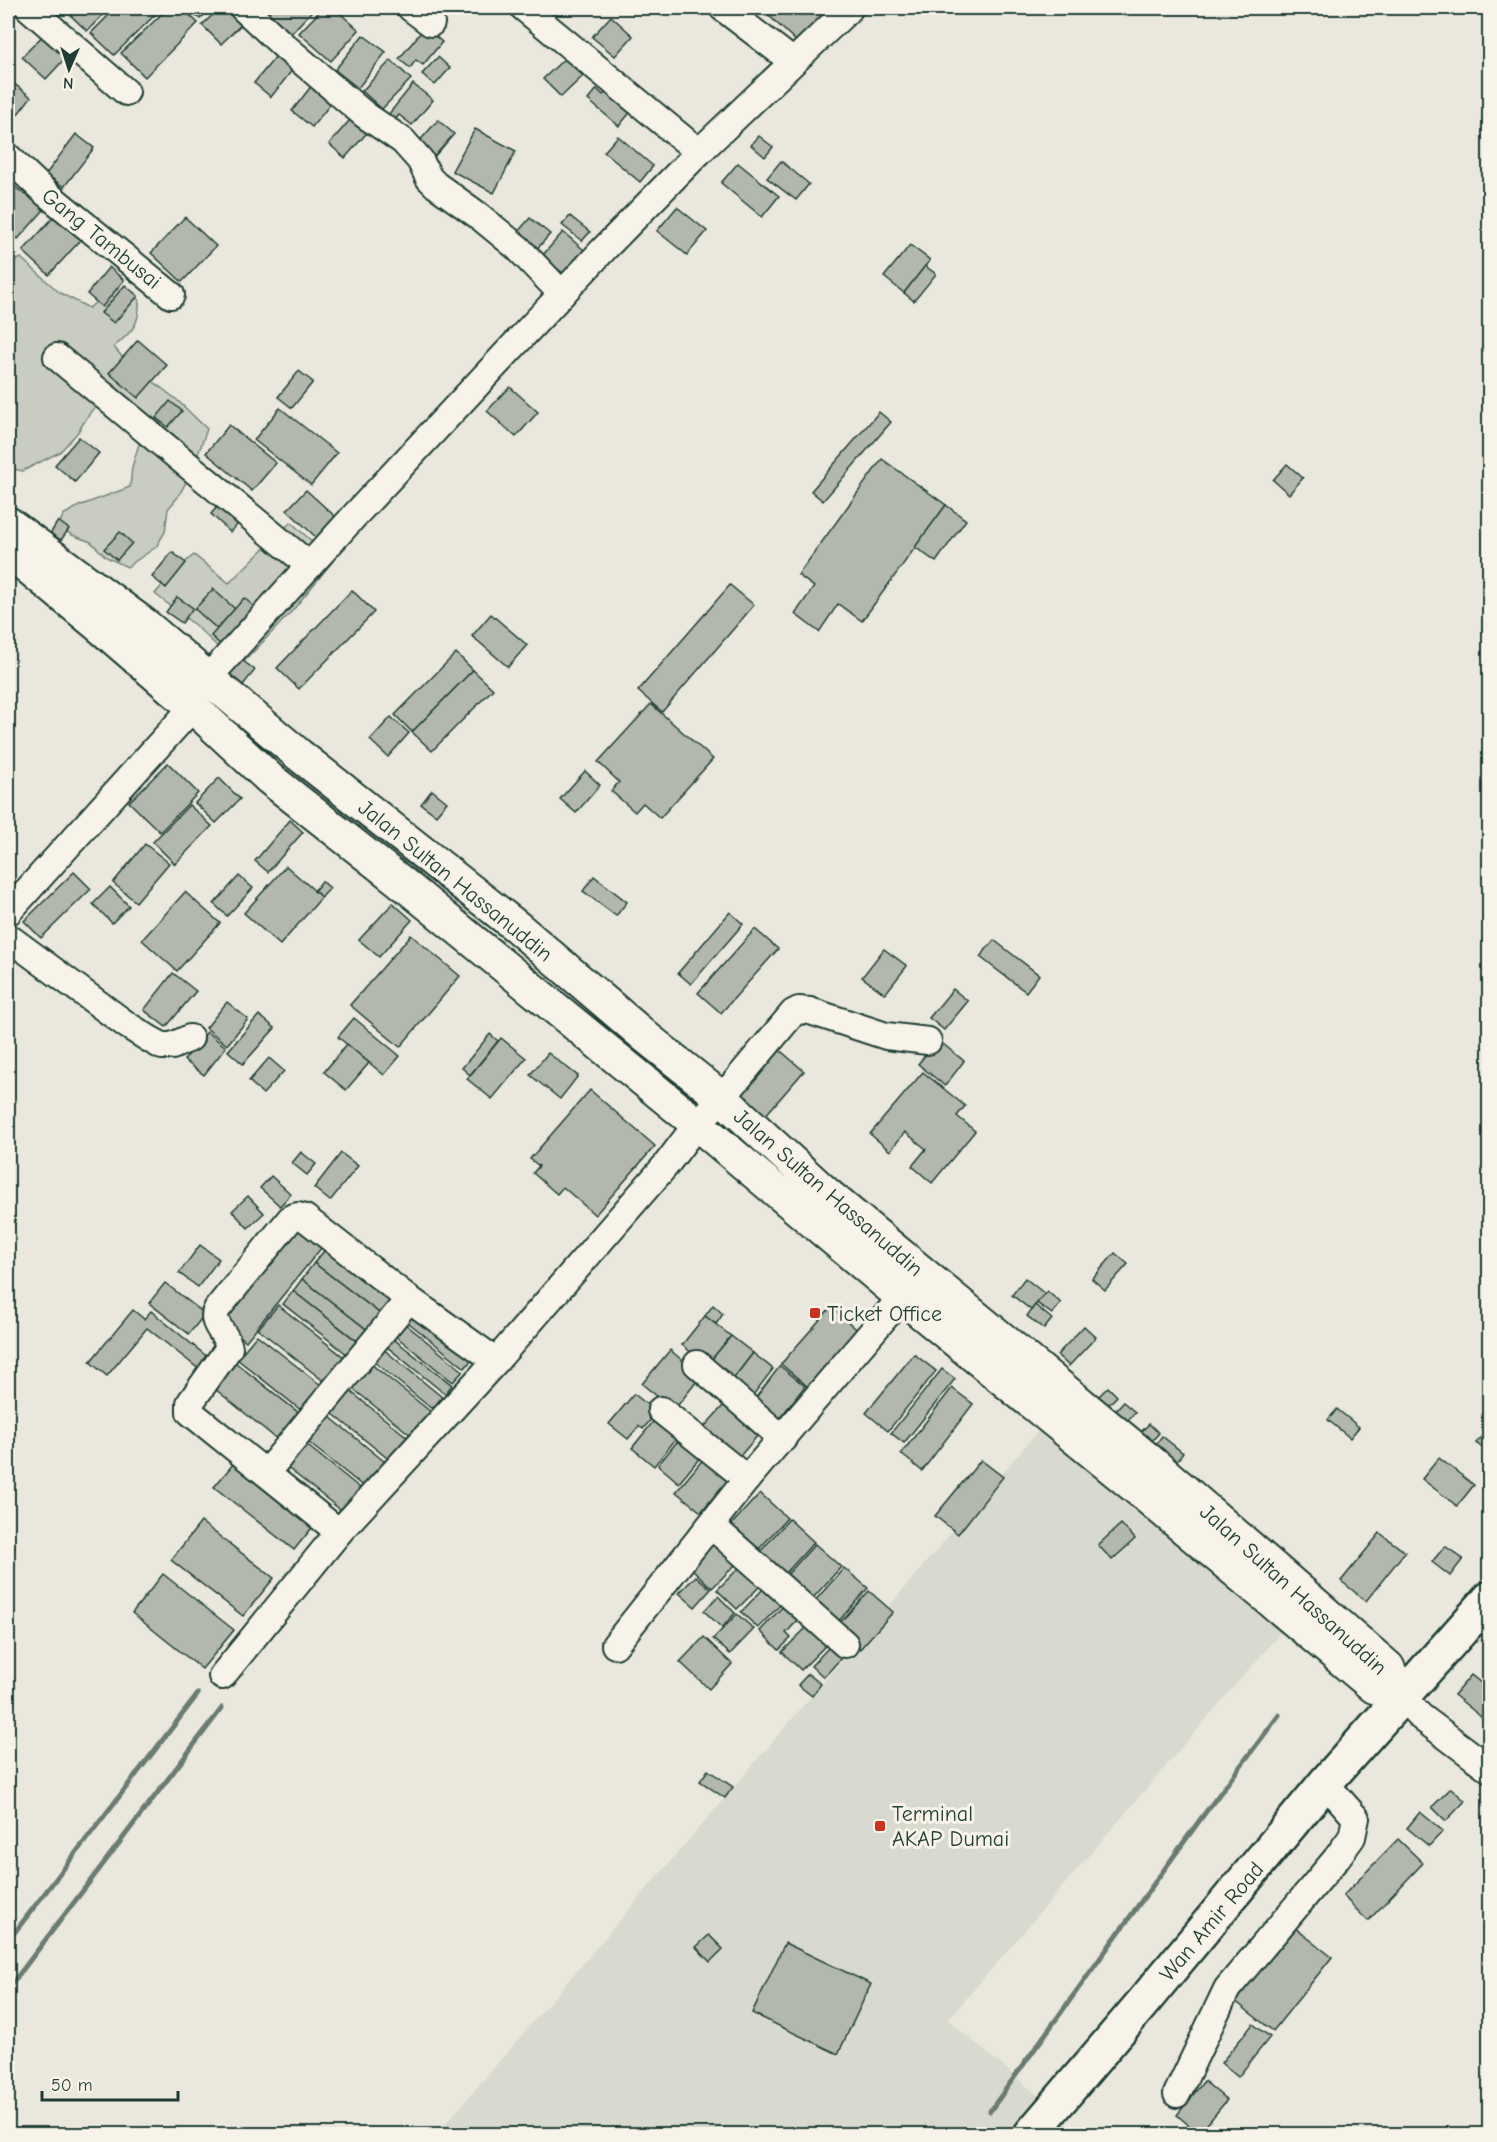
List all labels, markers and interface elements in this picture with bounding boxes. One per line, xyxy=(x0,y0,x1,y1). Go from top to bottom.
north arrow xyxy=(39,39,99,99)
text: N xyxy=(63,74,74,92)
street label: Gang Tambusai xyxy=(37,183,166,295)
street label: Jalan Sultan Hassanuddin xyxy=(353,794,558,967)
street label: Jalan Sultan Hassanuddin xyxy=(728,1103,928,1282)
place label: Ticket Office xyxy=(827,1301,942,1327)
marker: Ticket Office xyxy=(808,1306,822,1320)
street label: Jalan Sultan Hassanuddin xyxy=(1195,1499,1392,1681)
place label: Terminal AKAP Dumai xyxy=(892,1801,1009,1852)
marker: Terminal AKAP Dumai xyxy=(873,1819,887,1833)
street label: Wan Amir Road xyxy=(1154,1857,1269,1987)
scale bar xyxy=(42,2064,178,2102)
text: 50 m xyxy=(51,2075,93,2096)

